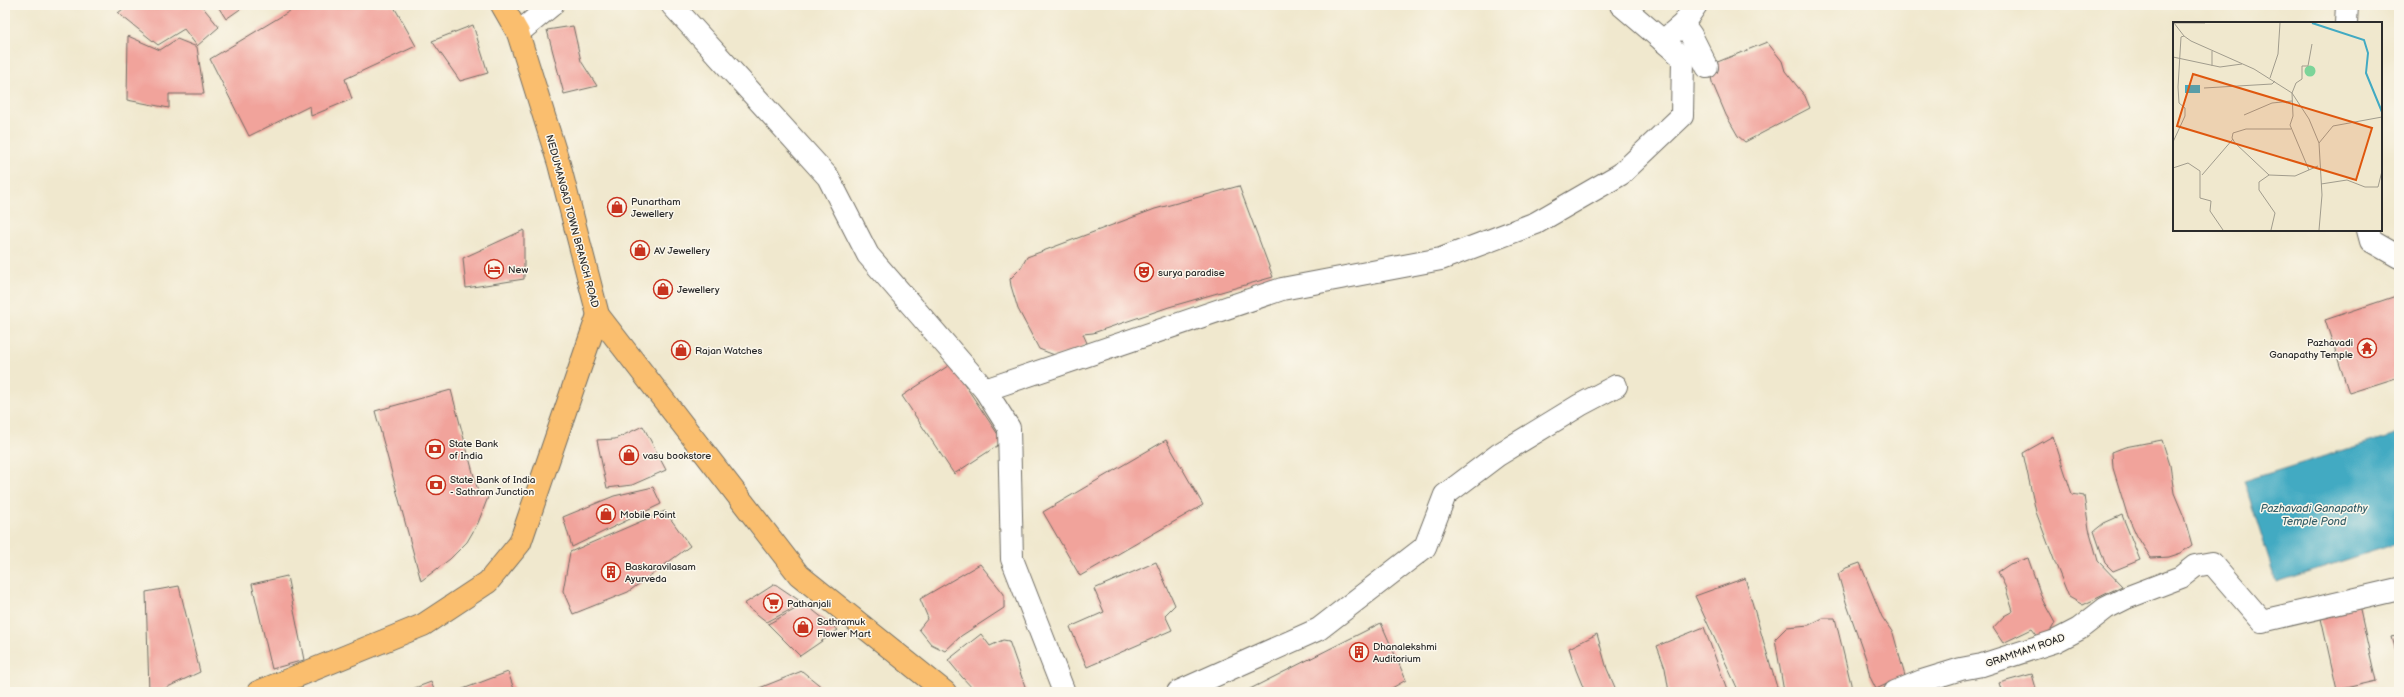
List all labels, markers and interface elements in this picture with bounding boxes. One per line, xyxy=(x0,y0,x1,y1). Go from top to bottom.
inset map xyxy=(2173,22,2382,231)
street label: NEDUMANGAD TOWN BRANCH ROAD xyxy=(543,133,601,309)
shop icon: Punartham Jewellery xyxy=(606,196,628,218)
place label: Punartham Jewellery xyxy=(631,196,680,220)
shop icon: AV Jewellery xyxy=(629,239,651,261)
place label: AV Jewellery xyxy=(654,245,711,257)
hotel icon: New xyxy=(483,258,505,280)
theatre icon: surya paradise xyxy=(1133,261,1155,283)
place label: New xyxy=(508,264,528,276)
place label: surya paradise xyxy=(1158,267,1225,279)
shop icon: Jewellery xyxy=(652,278,674,300)
place label: Jewellery xyxy=(677,284,720,296)
place label: Pazhavadi Ganapathy Temple xyxy=(2269,337,2353,361)
temple icon: Pazhavadi Ganapathy Temple xyxy=(2356,337,2378,359)
shop icon: Rajan Watches xyxy=(670,339,692,361)
place label: Rajan Watches xyxy=(695,345,763,357)
bank icon: State Bank of India xyxy=(424,438,446,460)
place label: State Bank of India xyxy=(449,438,498,462)
shop icon: vasu bookstore xyxy=(618,444,640,466)
place label: vasu bookstore xyxy=(642,450,711,462)
bank icon: State Bank of India - Sathram Junction xyxy=(425,474,447,496)
place label: State Bank of India - Sathram Junction xyxy=(450,474,536,498)
water label: Pazhavadi Ganapathy Temple Pond xyxy=(2260,502,2369,528)
shop icon: Mobile Point xyxy=(595,503,617,525)
place label: Mobile Point xyxy=(620,509,676,521)
building icon: Baskaravilasam Ayurveda xyxy=(600,561,622,583)
place label: Baskaravilasam Ayurveda xyxy=(625,561,696,585)
supermarket icon: Pathanjali xyxy=(762,592,784,614)
place label: Pathanjali xyxy=(787,598,831,610)
shop icon: Sathramuk Flower Mart xyxy=(792,616,814,638)
place label: Sathramuk Flower Mart xyxy=(817,616,871,640)
street label: GRAMMAM ROAD xyxy=(1984,632,2067,670)
building icon: Dhanalekshmi Auditorium xyxy=(1348,641,1370,663)
place label: Dhanalekshmi Auditorium xyxy=(1373,641,1437,665)

